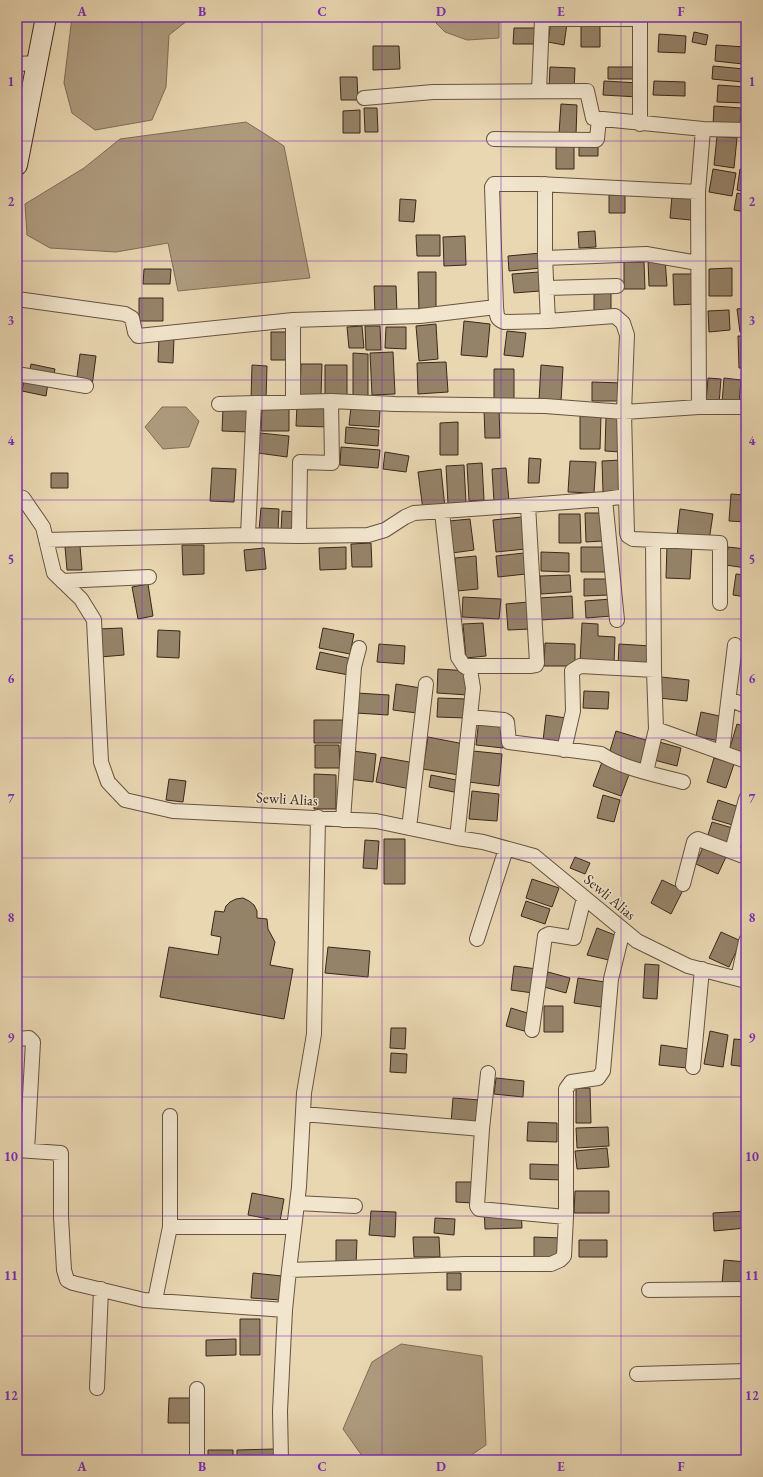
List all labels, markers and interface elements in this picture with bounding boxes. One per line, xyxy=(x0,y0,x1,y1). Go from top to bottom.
text: A xyxy=(76,3,87,20)
text: B xyxy=(198,3,206,20)
text: C xyxy=(317,3,327,20)
text: D xyxy=(436,3,446,20)
text: E xyxy=(557,3,565,20)
text: F xyxy=(677,3,685,20)
text: 1 xyxy=(8,73,15,90)
text: 1 xyxy=(749,73,756,90)
text: 2 xyxy=(8,193,15,210)
text: 2 xyxy=(749,193,756,210)
text: 3 xyxy=(8,312,15,329)
text: 3 xyxy=(749,312,756,329)
text: 4 xyxy=(8,432,15,449)
text: 4 xyxy=(749,432,756,449)
text: 5 xyxy=(8,551,14,568)
text: 5 xyxy=(749,551,755,568)
text: 6 xyxy=(8,670,15,687)
text: 6 xyxy=(749,670,756,687)
street label: Sewli Alias xyxy=(256,787,319,810)
text: 7 xyxy=(8,790,15,807)
text: 7 xyxy=(749,790,756,807)
street label: Sewli Alias xyxy=(581,869,640,924)
text: 8 xyxy=(8,909,15,926)
text: 8 xyxy=(749,909,756,926)
text: 9 xyxy=(8,1029,15,1046)
text: 9 xyxy=(749,1029,756,1046)
text: 10 xyxy=(4,1148,18,1165)
text: 10 xyxy=(745,1148,759,1165)
text: 11 xyxy=(4,1267,18,1284)
text: 11 xyxy=(745,1267,759,1284)
text: 12 xyxy=(4,1387,18,1404)
text: 12 xyxy=(745,1387,759,1404)
text: A xyxy=(76,1458,87,1475)
text: B xyxy=(198,1458,206,1475)
text: C xyxy=(317,1458,327,1475)
text: D xyxy=(436,1458,446,1475)
text: E xyxy=(557,1458,565,1475)
text: F xyxy=(677,1458,685,1475)

